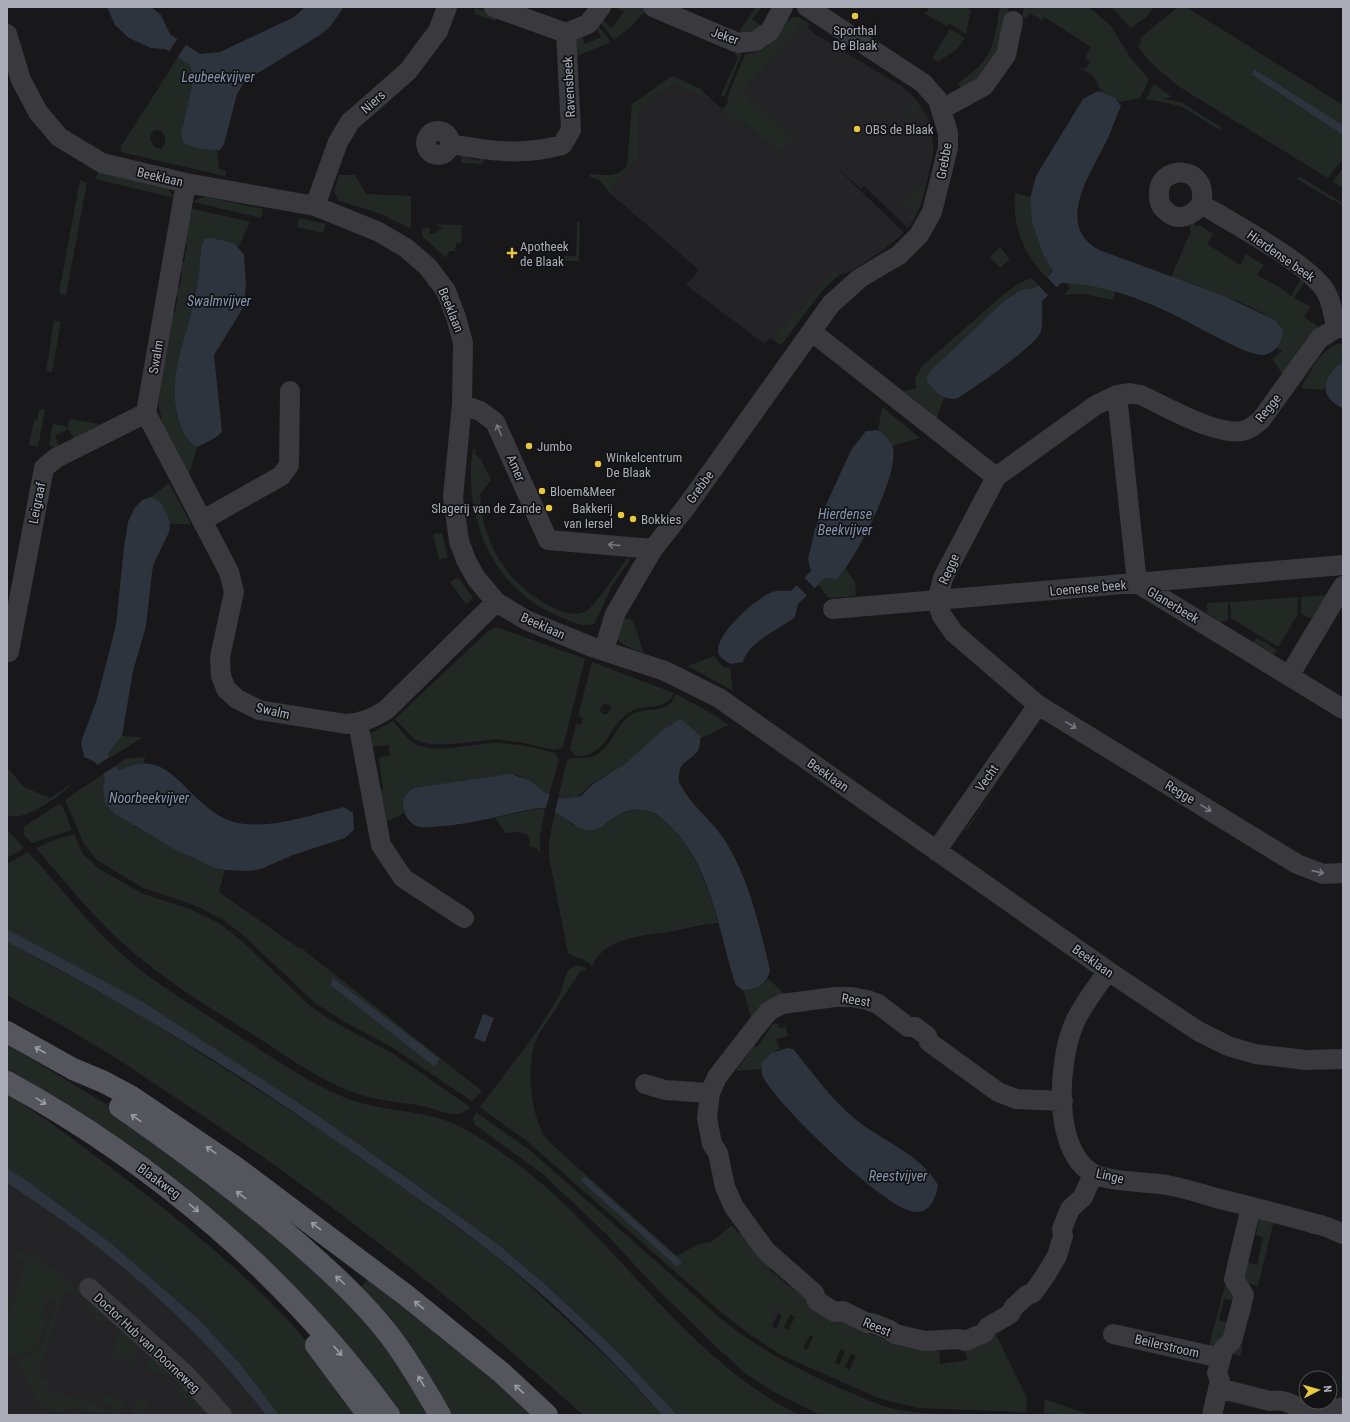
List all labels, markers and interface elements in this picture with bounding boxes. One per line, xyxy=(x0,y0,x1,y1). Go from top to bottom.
marker: Sporthal De Blaak xyxy=(850,11,860,21)
place label: Sporthal De Blaak xyxy=(833,23,878,53)
street label: Jeker xyxy=(709,24,741,48)
street label: Ravensbeek xyxy=(560,56,578,118)
water label: Leubeekvijver xyxy=(181,69,255,85)
street label: Niers xyxy=(358,87,388,117)
place label: OBS de Blaak xyxy=(865,122,934,137)
marker: OBS de Blaak xyxy=(852,124,862,134)
street label: Grebbe xyxy=(933,142,955,180)
street label: Beeklaan xyxy=(135,164,185,190)
street label: Hierdense beek xyxy=(1244,227,1318,285)
place label: Apotheek de Blaak xyxy=(520,239,569,269)
marker: Apotheek de Blaak xyxy=(507,248,517,258)
street label: Beeklaan xyxy=(435,285,467,335)
water label: Swalmvijver xyxy=(187,293,252,309)
street label: Swalm xyxy=(146,339,166,375)
street label: Regge xyxy=(1252,391,1284,425)
one-way arrow xyxy=(495,425,502,437)
place label: Jumbo xyxy=(537,439,572,454)
marker: Jumbo xyxy=(524,441,534,451)
place label: Winkelcentrum De Blaak xyxy=(606,450,682,480)
street label: Amer xyxy=(504,452,528,484)
marker: Winkelcentrum De Blaak xyxy=(593,459,603,469)
street label: Grebbe xyxy=(683,468,717,506)
street label: Leigraaf xyxy=(26,481,48,525)
place label: Bloem&Meer xyxy=(550,484,616,499)
marker: Bloem&Meer xyxy=(537,486,547,496)
place label: Slagerij van de Zande xyxy=(431,501,541,516)
place label: Bakkerij van Iersel xyxy=(564,501,613,531)
marker: Slagerij van de Zande xyxy=(544,503,554,513)
water label: Hierdense Beekvijver xyxy=(818,506,873,538)
marker: Bakkerij van Iersel xyxy=(616,510,626,520)
place label: Bokkies xyxy=(641,512,681,527)
marker: Bokkies xyxy=(628,514,638,524)
one-way arrow xyxy=(608,542,621,549)
street label: Regge xyxy=(936,551,962,587)
street label: Loenense beek xyxy=(1049,577,1127,599)
street label: Glanerbeek xyxy=(1144,584,1202,626)
street label: Beeklaan xyxy=(519,610,567,642)
street label: Swalm xyxy=(255,700,291,722)
one-way arrow xyxy=(1065,721,1076,729)
street label: Beeklaan xyxy=(804,755,852,795)
street label: Vecht xyxy=(972,762,1002,794)
street label: Regge xyxy=(1162,777,1198,807)
water label: Noorbeekvijver xyxy=(109,790,190,806)
one-way arrow xyxy=(1200,804,1212,812)
one-way arrow xyxy=(1311,869,1324,877)
street label: Beeklaan xyxy=(1069,941,1117,981)
street label: Reest xyxy=(841,990,872,1010)
one-way arrow xyxy=(34,1046,46,1054)
one-way arrow xyxy=(35,1098,47,1106)
one-way arrow xyxy=(131,1114,142,1122)
one-way arrow xyxy=(205,1146,216,1154)
street label: Blaakweg xyxy=(135,1160,183,1202)
street label: Linge xyxy=(1095,1166,1125,1186)
water label: Reestvijver xyxy=(869,1168,928,1184)
one-way arrow xyxy=(236,1190,247,1199)
one-way arrow xyxy=(189,1203,200,1212)
one-way arrow xyxy=(310,1222,321,1231)
one-way arrow xyxy=(335,1275,345,1284)
street label: Doctor Hub van Doorneweg xyxy=(91,1290,203,1396)
one-way arrow xyxy=(413,1301,424,1310)
street label: Reest xyxy=(861,1314,893,1340)
street label: Beilerstroom xyxy=(1133,1331,1201,1361)
one-way arrow xyxy=(334,1345,343,1356)
north arrow xyxy=(1298,1370,1338,1410)
one-way arrow xyxy=(416,1375,424,1387)
one-way arrow xyxy=(514,1384,524,1393)
text: N xyxy=(1321,1385,1334,1393)

